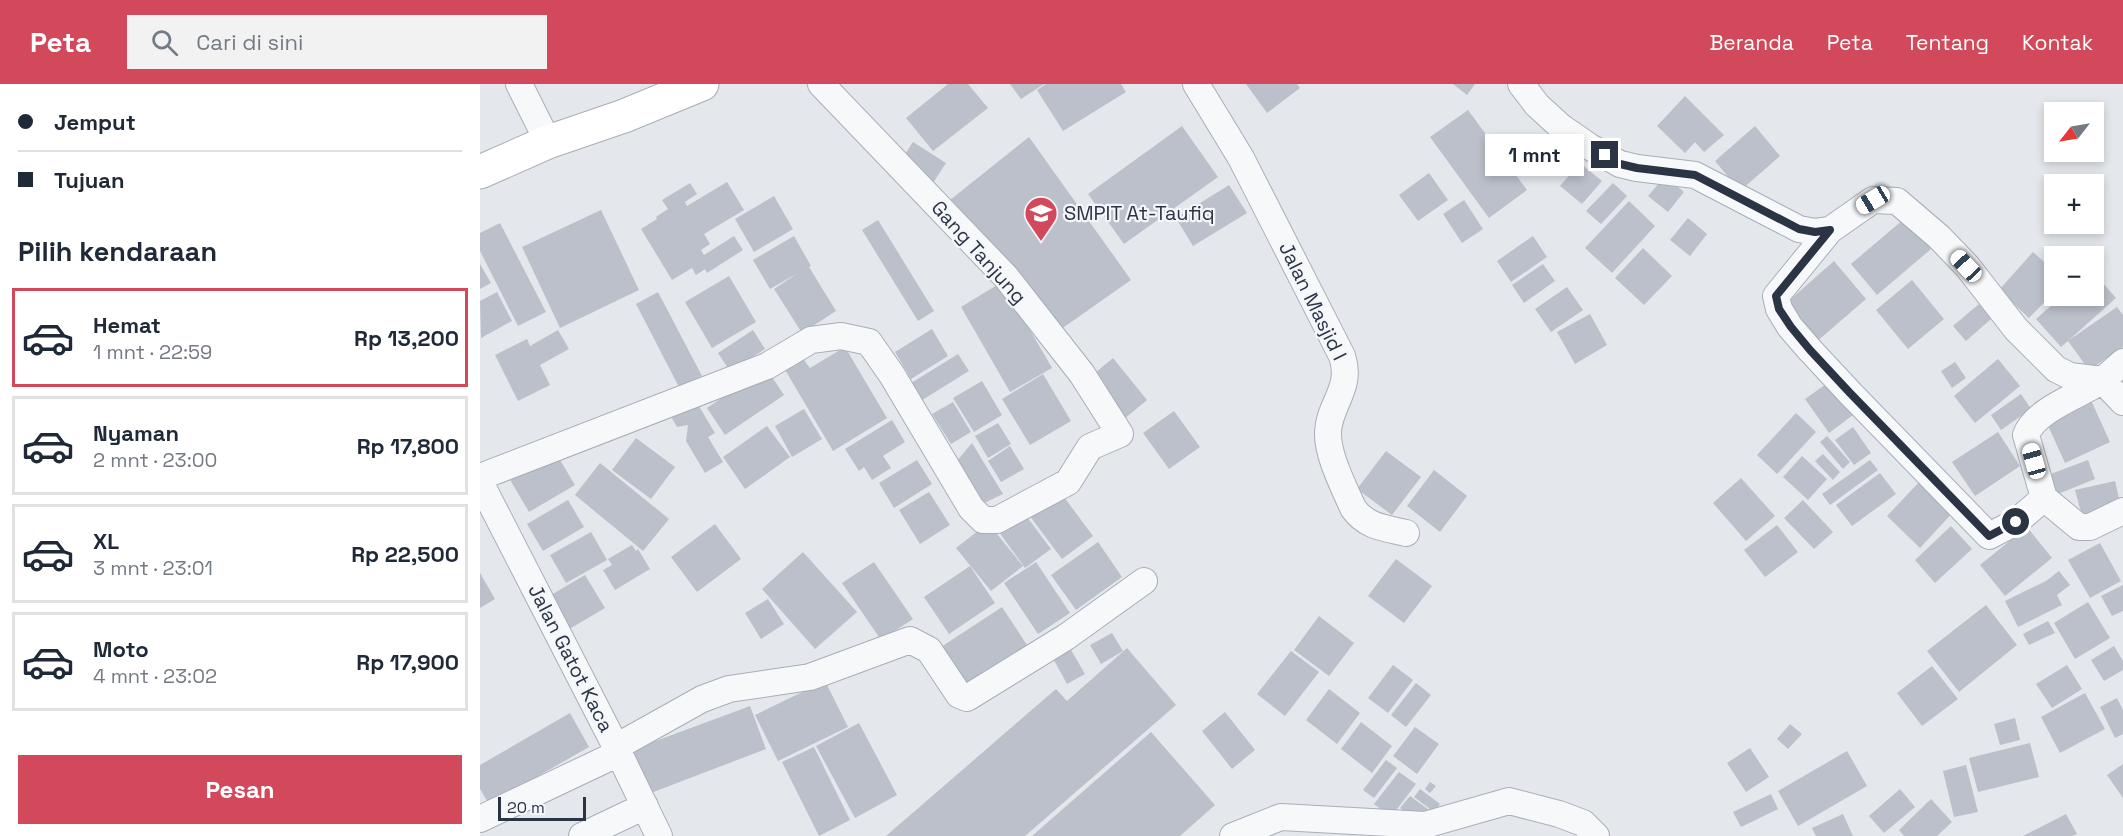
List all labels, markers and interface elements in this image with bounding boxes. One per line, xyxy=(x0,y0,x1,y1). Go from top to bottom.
search box xyxy=(127,15,547,69)
text: Peta xyxy=(30,24,91,60)
icon: search xyxy=(148,26,181,59)
text: Cari di sini xyxy=(196,28,303,56)
text: Beranda xyxy=(1709,29,1794,56)
text: Peta xyxy=(1827,29,1873,56)
text: Tentang xyxy=(1906,29,1989,56)
text: Kontak xyxy=(2022,29,2093,56)
north arrow xyxy=(2044,102,2104,162)
map controls xyxy=(2044,102,2104,306)
text: Jemput xyxy=(54,108,136,136)
callout: 1 mnt xyxy=(1485,134,1584,176)
route end xyxy=(1591,141,1618,168)
text: 1 mnt xyxy=(1508,142,1561,168)
text: Tujuan xyxy=(54,166,125,194)
button: + xyxy=(2044,174,2104,234)
car xyxy=(1853,183,1893,217)
street label: Gang Tanjung xyxy=(926,195,1032,309)
school or university icon: SMPIT At-Taufiq xyxy=(1023,195,1059,242)
place label: SMPIT At-Taufiq xyxy=(1064,200,1215,226)
text: Pilih kendaraan xyxy=(18,234,217,269)
street label: Jalan Masjid I xyxy=(1273,237,1353,365)
button: − xyxy=(2044,246,2104,306)
car xyxy=(1947,247,1985,285)
icon: car xyxy=(21,311,75,365)
text: Hemat xyxy=(93,311,161,339)
text: Rp 13,200 xyxy=(354,324,459,352)
text: 1 mnt · 22:59 xyxy=(93,339,212,365)
icon: car xyxy=(21,419,75,473)
text: Nyaman xyxy=(93,419,179,447)
text: Rp 17,800 xyxy=(357,432,459,460)
car xyxy=(2020,441,2048,481)
text: 2 mnt · 23:00 xyxy=(93,447,217,473)
route start xyxy=(2002,508,2029,535)
icon: car xyxy=(21,527,75,581)
text: XL xyxy=(93,527,119,555)
text: Rp 22,500 xyxy=(351,540,459,568)
text: 3 mnt · 23:01 xyxy=(93,555,213,581)
street label: Jalan Gatot Kaca xyxy=(522,580,620,736)
icon: car xyxy=(21,635,75,689)
text: Moto xyxy=(93,635,149,663)
text: Rp 17,900 xyxy=(356,648,459,676)
text: 4 mnt · 23:02 xyxy=(93,663,217,689)
button: Pesan xyxy=(18,755,462,824)
scale bar xyxy=(498,794,586,822)
text: 20 m xyxy=(507,797,545,818)

